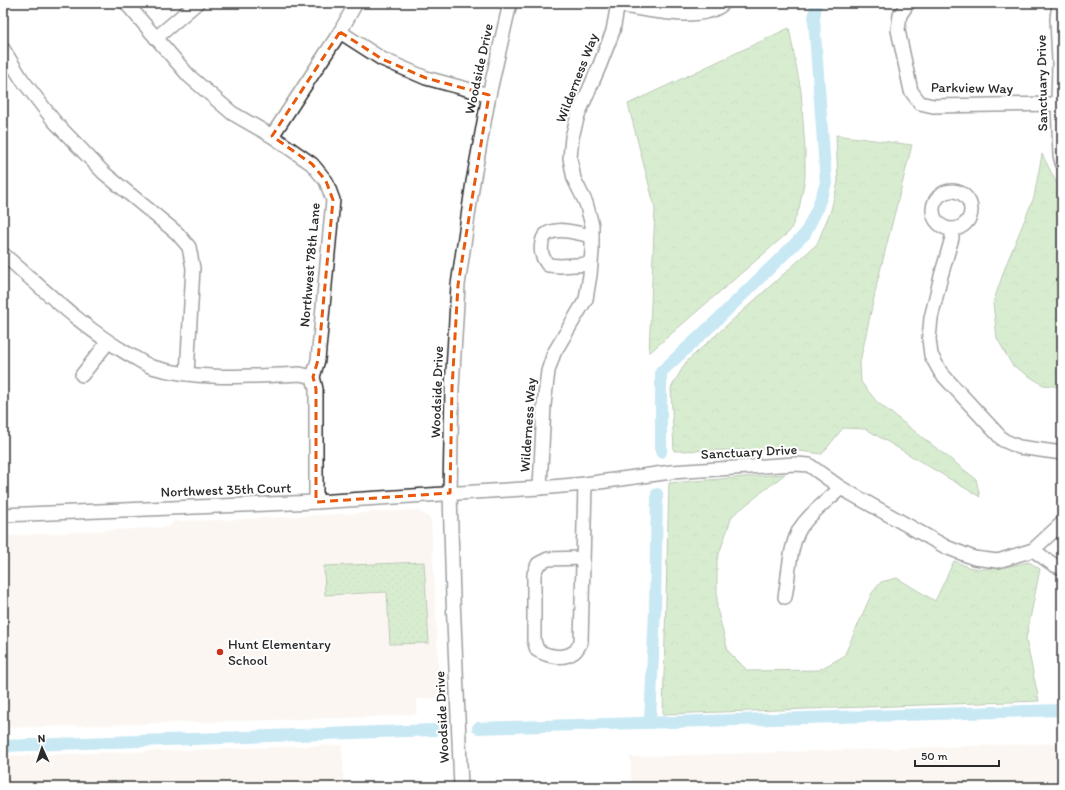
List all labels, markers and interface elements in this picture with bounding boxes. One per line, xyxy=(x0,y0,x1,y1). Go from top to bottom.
street label: Woodside Drive xyxy=(461,22,497,116)
street label: Wilderness Way xyxy=(552,30,602,125)
street label: Sanctuary Drive xyxy=(1033,34,1051,131)
street label: Parkview Way xyxy=(931,79,1014,97)
street label: Northwest 78th Lane xyxy=(296,202,324,328)
street label: Woodside Drive xyxy=(427,345,447,438)
street label: Wilderness Way xyxy=(516,377,540,473)
street label: Sanctuary Drive xyxy=(700,441,798,463)
street label: Northwest 35th Court xyxy=(160,479,292,501)
place label: Hunt Elementary School xyxy=(228,636,331,669)
marker: Hunt Elementary School xyxy=(215,647,225,657)
street label: Woodside Drive xyxy=(431,670,453,764)
north arrow xyxy=(22,728,62,768)
text: N xyxy=(37,732,46,745)
scale bar xyxy=(915,742,999,768)
text: 50 m xyxy=(921,749,947,763)

